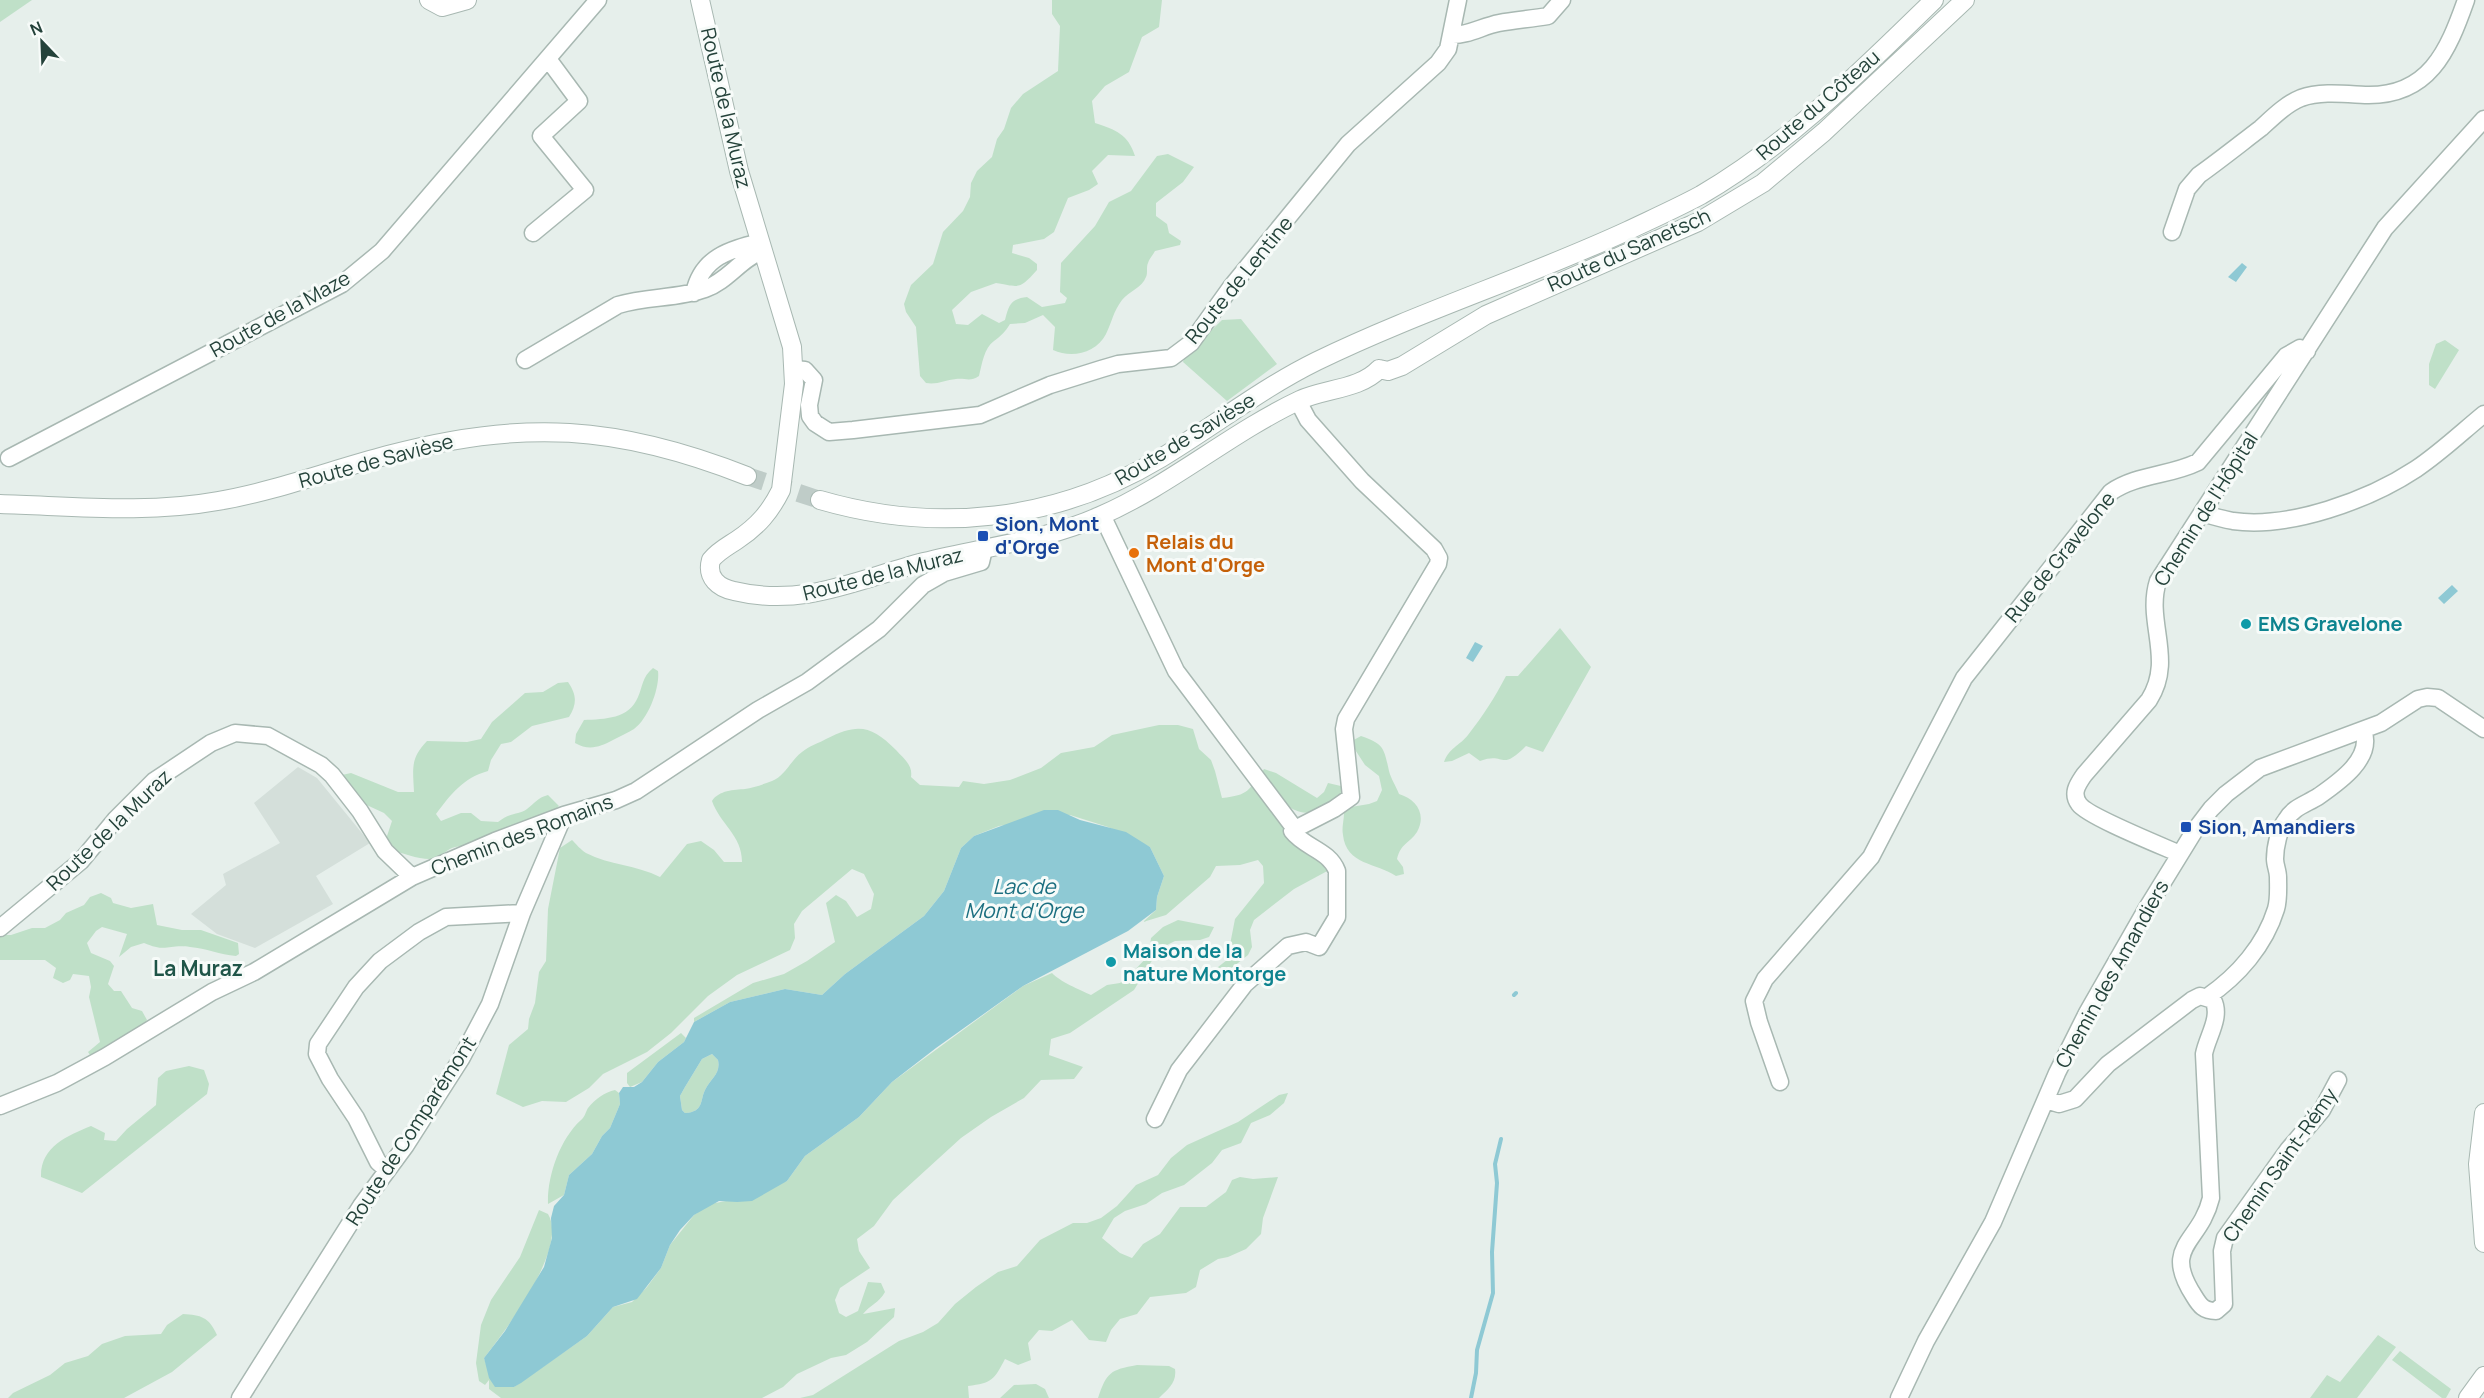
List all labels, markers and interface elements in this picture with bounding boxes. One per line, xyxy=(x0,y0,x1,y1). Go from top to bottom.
north arrow xyxy=(12,12,72,72)
text: N xyxy=(27,16,46,41)
street label: Route de la Muraz xyxy=(695,25,758,191)
street label: Route du Côteau xyxy=(1750,43,1885,166)
street label: Route du Sanetsch xyxy=(1543,201,1715,298)
street label: Route de Lentine xyxy=(1179,210,1298,349)
street label: Route de la Maze xyxy=(205,264,355,363)
street label: Route de Savièse xyxy=(1110,386,1260,491)
street label: Route de Savièse xyxy=(296,427,456,494)
street label: Chemin de l'Hôpital xyxy=(2147,427,2264,591)
street label: Rue de Gravelone xyxy=(1999,486,2121,628)
place label: Sion, Mont d'Orge xyxy=(995,510,1099,560)
place label: Relais du Mont d'Orge xyxy=(1146,528,1265,578)
marker: Sion, Mont d'Orge xyxy=(976,529,990,543)
street label: Route de la Muraz xyxy=(800,541,966,606)
marker: Relais du Mont d'Orge xyxy=(1127,546,1141,560)
place label: EMS Gravelone xyxy=(2258,610,2403,637)
marker: EMS Gravelone xyxy=(2239,617,2253,631)
street label: Route de la Muraz xyxy=(40,763,177,896)
street label: Chemin des Romains xyxy=(427,787,617,882)
place label: Sion, Amandiers xyxy=(2198,813,2356,840)
marker: Sion, Amandiers xyxy=(2179,820,2193,834)
water label: Lac de Mont d'Orge xyxy=(964,872,1085,924)
street label: Chemin des Amandiers xyxy=(2049,875,2175,1073)
place label: Maison de la nature Montorge xyxy=(1123,937,1286,987)
district label: La Muraz xyxy=(153,954,243,982)
marker: Maison de la nature Montorge xyxy=(1104,955,1118,969)
street label: Route de Comparémont xyxy=(339,1031,482,1231)
street label: Chemin Saint-Rémy xyxy=(2216,1082,2343,1247)

